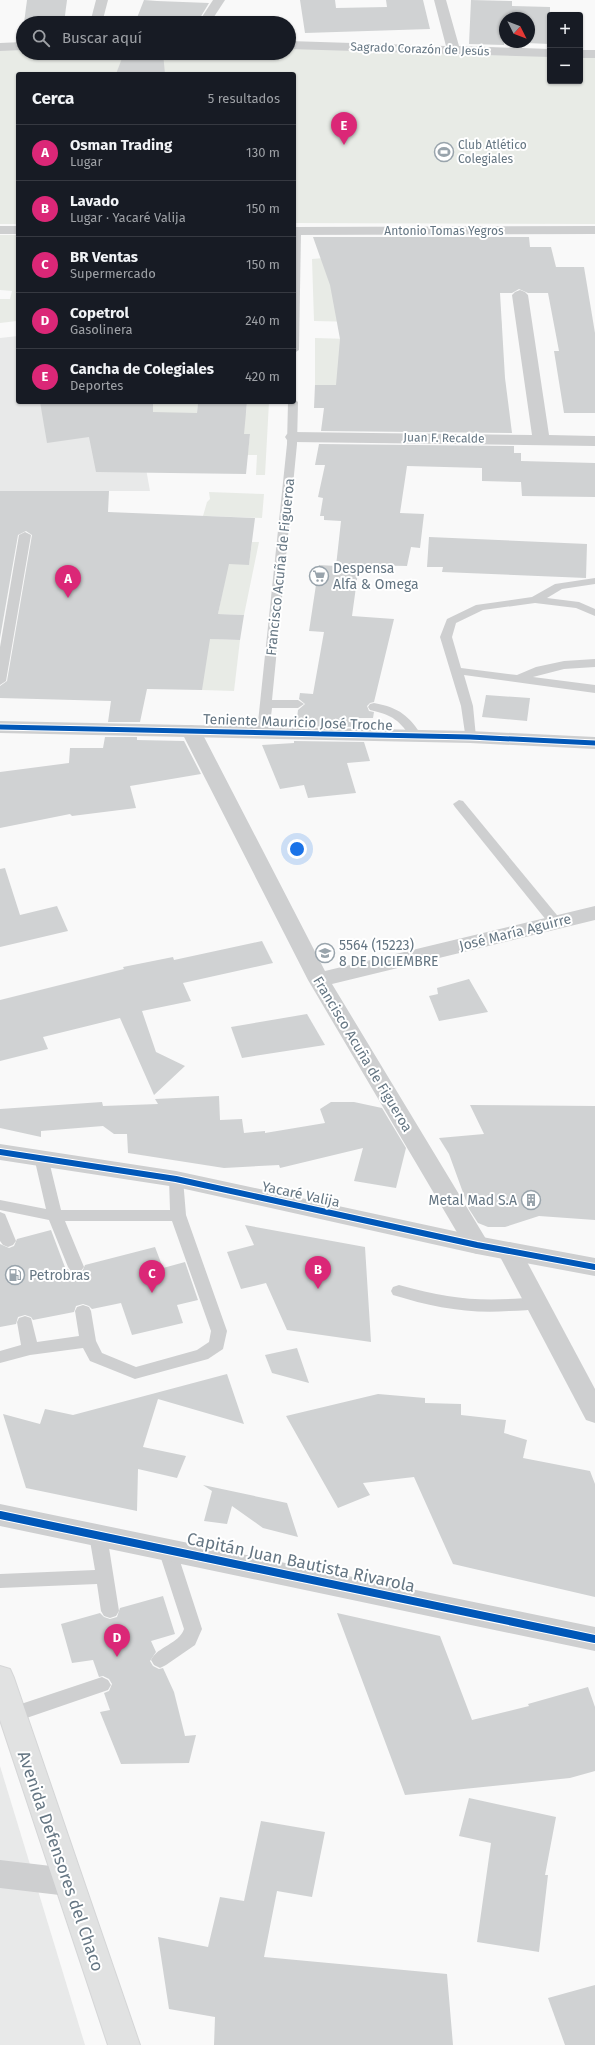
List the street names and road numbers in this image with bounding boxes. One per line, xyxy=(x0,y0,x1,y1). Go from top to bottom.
street label: Sagrado Corazón de Jesús xyxy=(350,40,490,58)
street label: Antonio Tomas Yegros xyxy=(384,224,504,238)
street label: Juan F. Recalde xyxy=(403,430,485,446)
street label: Francisco Acuña de Figueroa xyxy=(263,477,298,657)
street label: Teniente Mauricio José Troche xyxy=(203,711,393,734)
street label: José María Aguirre xyxy=(457,910,573,955)
street label: Francisco Acuña de Figueroa xyxy=(309,973,416,1135)
street label: Yacaré Valija xyxy=(260,1178,341,1211)
street label: Capitán Juan Bautista Rivarola xyxy=(185,1528,417,1597)
street label: Avenida Defensores del Chaco xyxy=(13,1748,108,1974)

